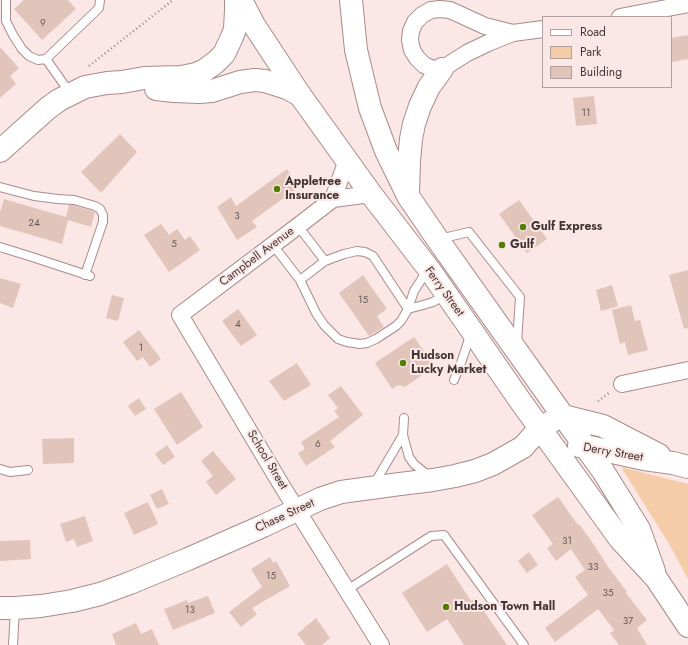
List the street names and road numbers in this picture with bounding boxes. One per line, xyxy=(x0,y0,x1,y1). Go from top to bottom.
street label: Campbell Avenue xyxy=(217,224,297,290)
street label: Ferry Street xyxy=(421,264,467,320)
street label: School Street xyxy=(244,428,290,492)
street label: Derry Street xyxy=(582,441,644,465)
street label: Chase Street xyxy=(253,496,317,536)

